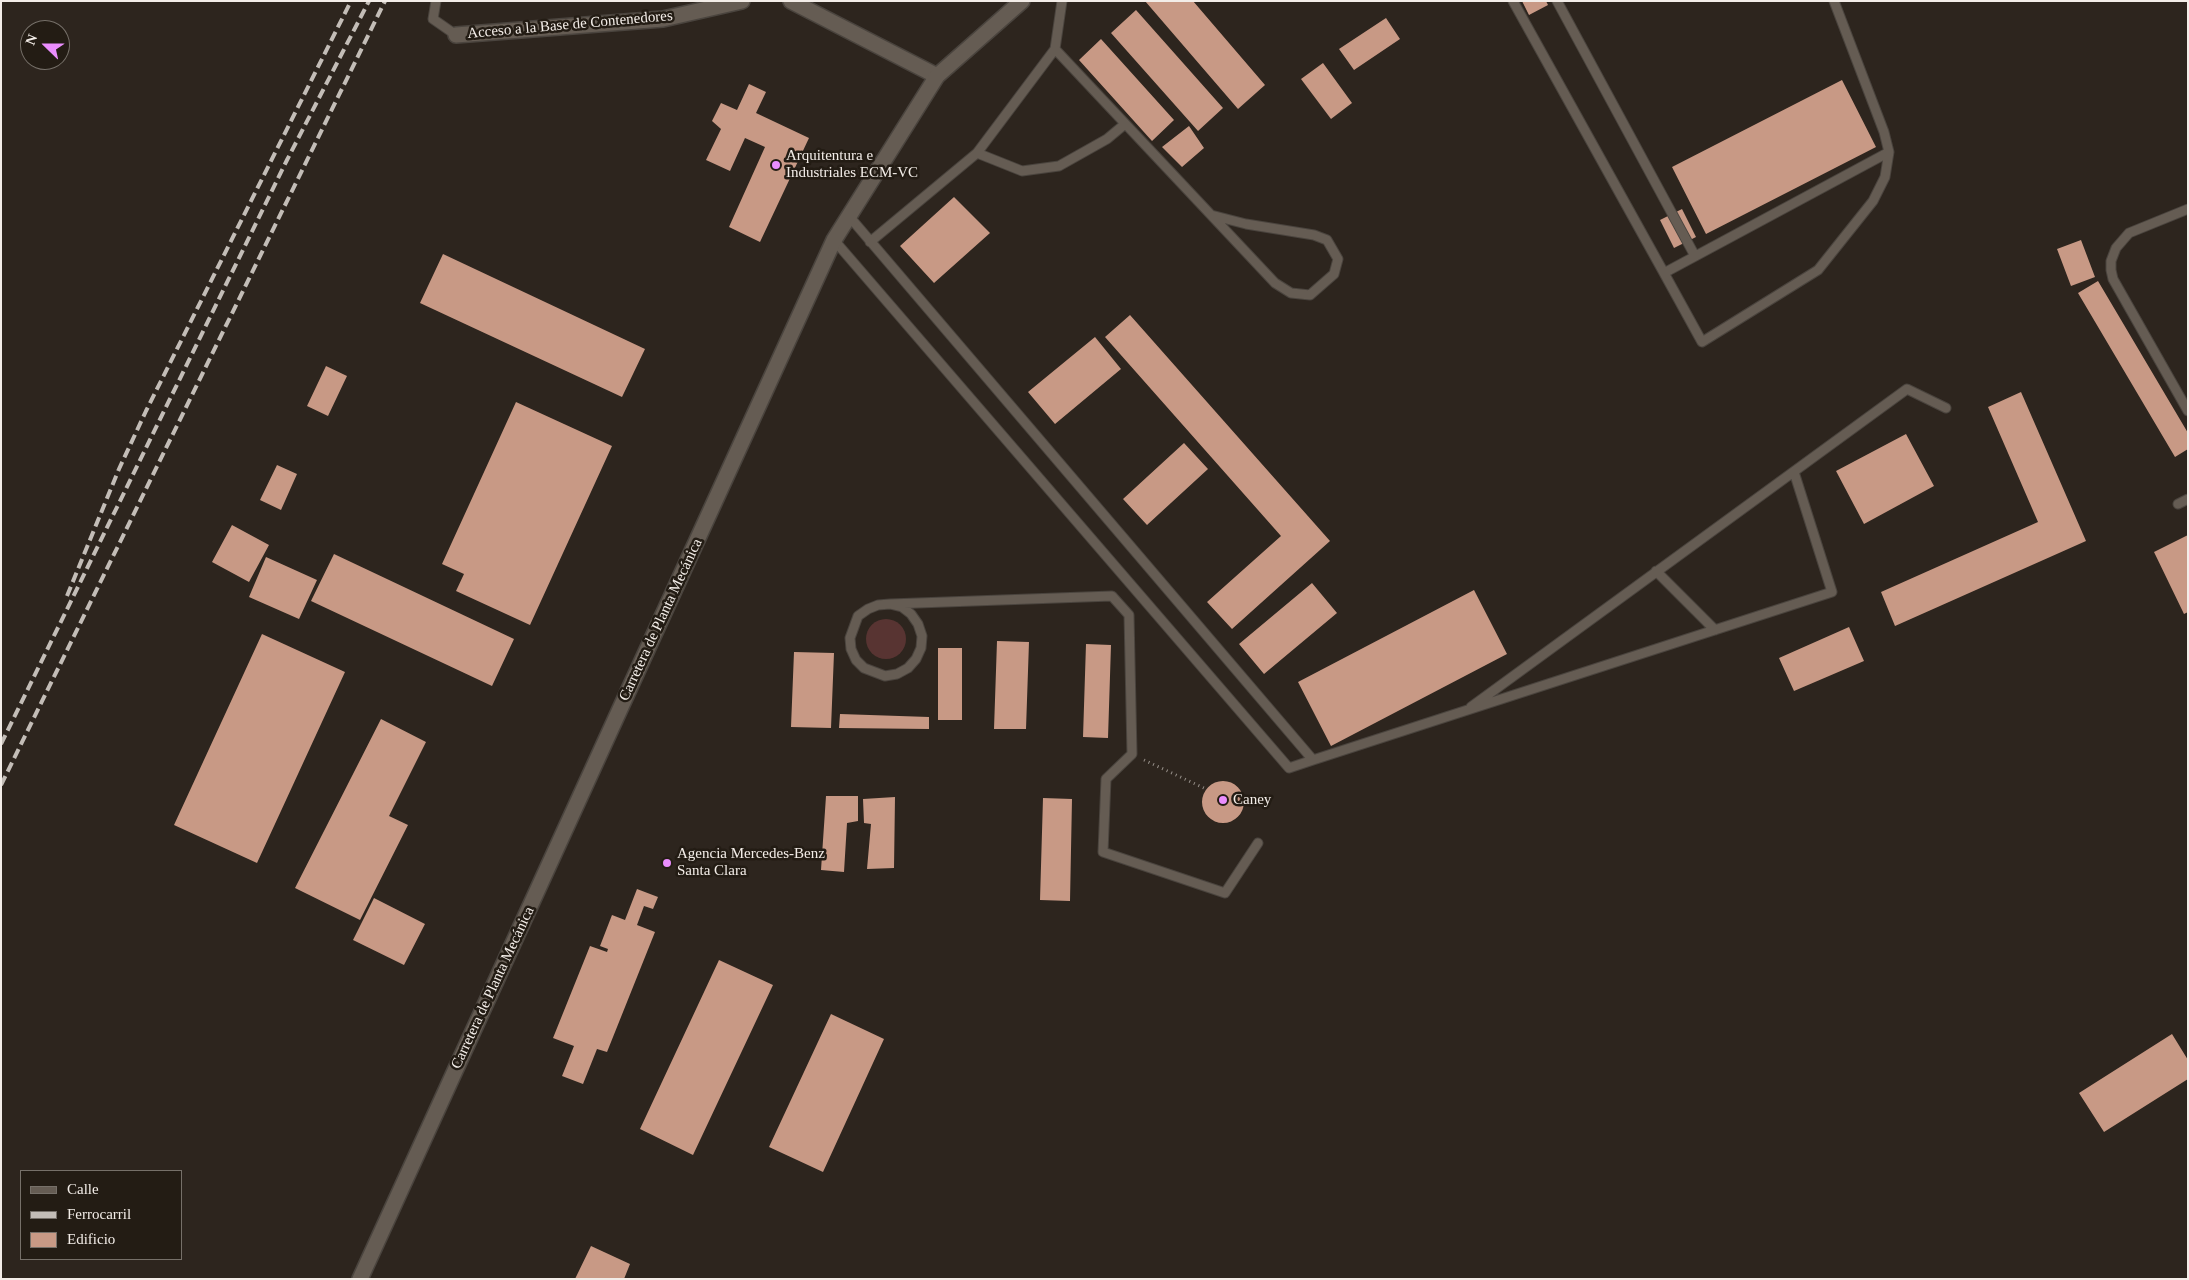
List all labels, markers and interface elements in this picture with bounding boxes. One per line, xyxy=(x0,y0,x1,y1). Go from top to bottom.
street label: Acceso a la Base de Contenedores xyxy=(467,7,673,43)
north arrow xyxy=(20,20,70,70)
text: N xyxy=(23,32,40,47)
place label: Arquitentura e Industriales ECM-VC xyxy=(786,147,918,182)
marker: Arquitentura e Industriales ECM-VC xyxy=(770,159,782,171)
street label: Carretera de Planta Mecánica xyxy=(615,536,707,704)
place label: Caney xyxy=(1233,791,1271,809)
marker: Caney xyxy=(1217,794,1229,806)
place label: Agencia Mercedes-Benz Santa Clara xyxy=(677,845,825,880)
marker: Agencia Mercedes-Benz Santa Clara xyxy=(661,857,673,869)
street label: Carretera de Planta Mecánica xyxy=(447,904,539,1072)
legend xyxy=(20,1170,182,1260)
text: Calle xyxy=(67,1181,99,1197)
text: Ferrocarril xyxy=(67,1206,131,1222)
text: Edificio xyxy=(67,1231,115,1247)

